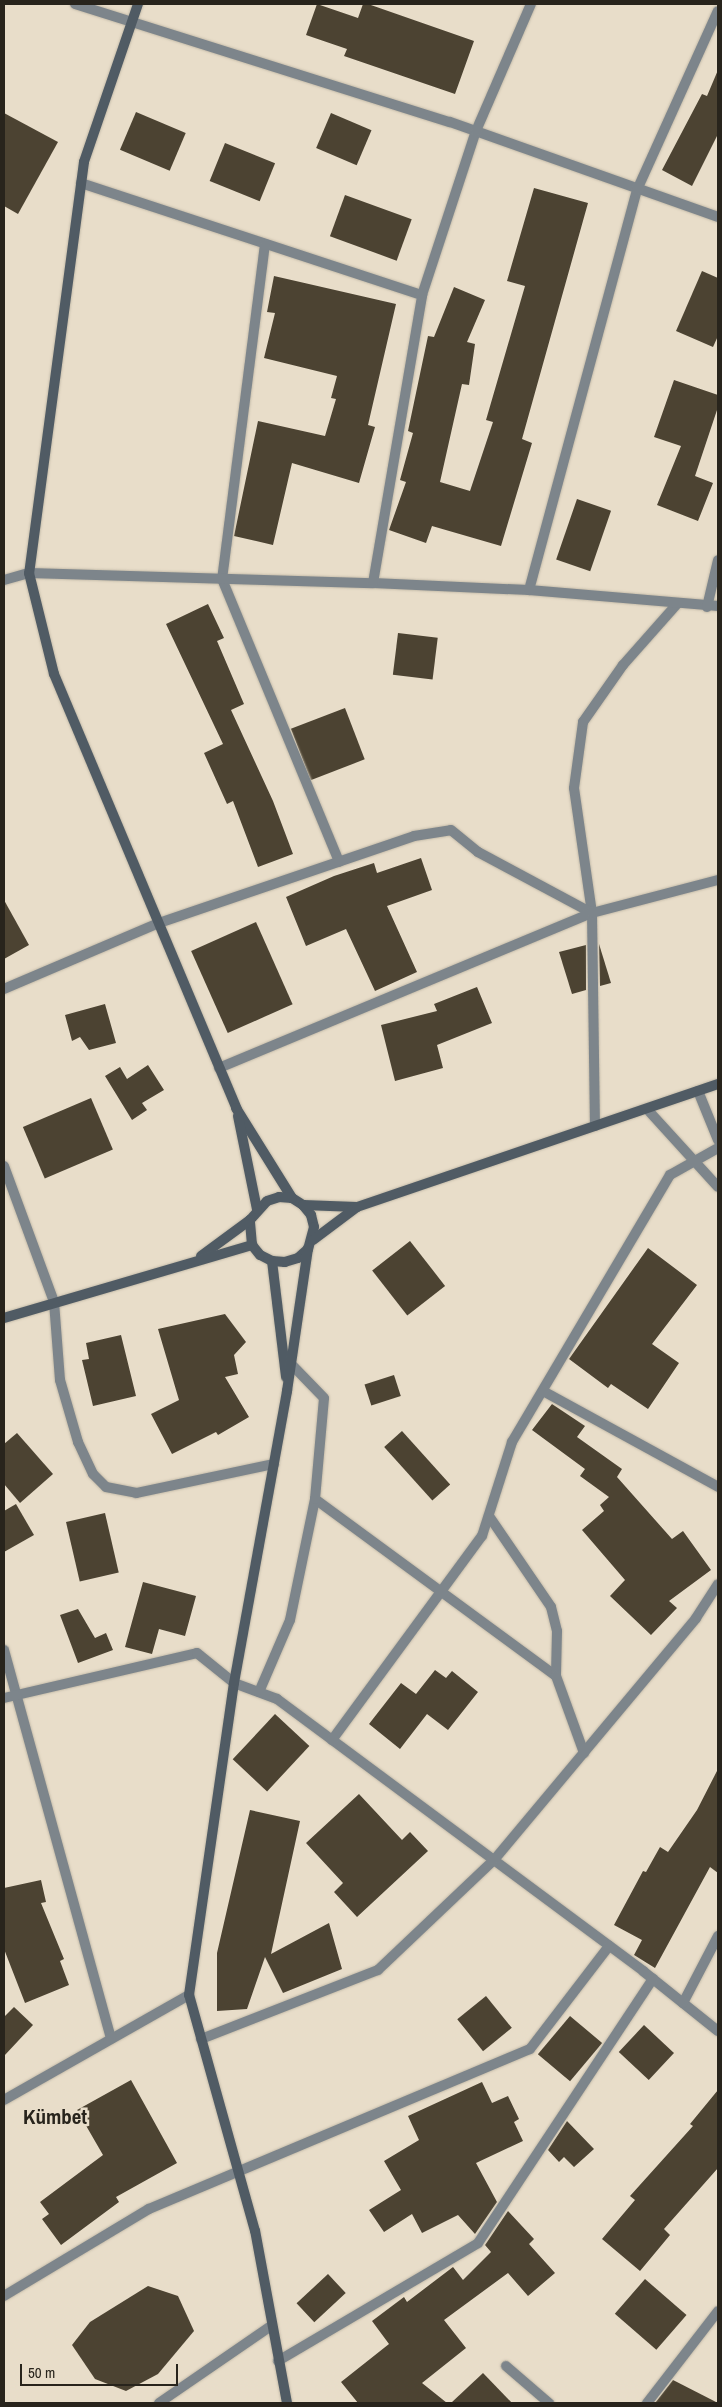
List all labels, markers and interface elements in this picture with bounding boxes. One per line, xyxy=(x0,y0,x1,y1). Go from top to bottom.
district label: Kümbet xyxy=(23,2104,87,2130)
scale bar xyxy=(22,2354,180,2386)
text: 50 m xyxy=(28,2362,55,2383)

